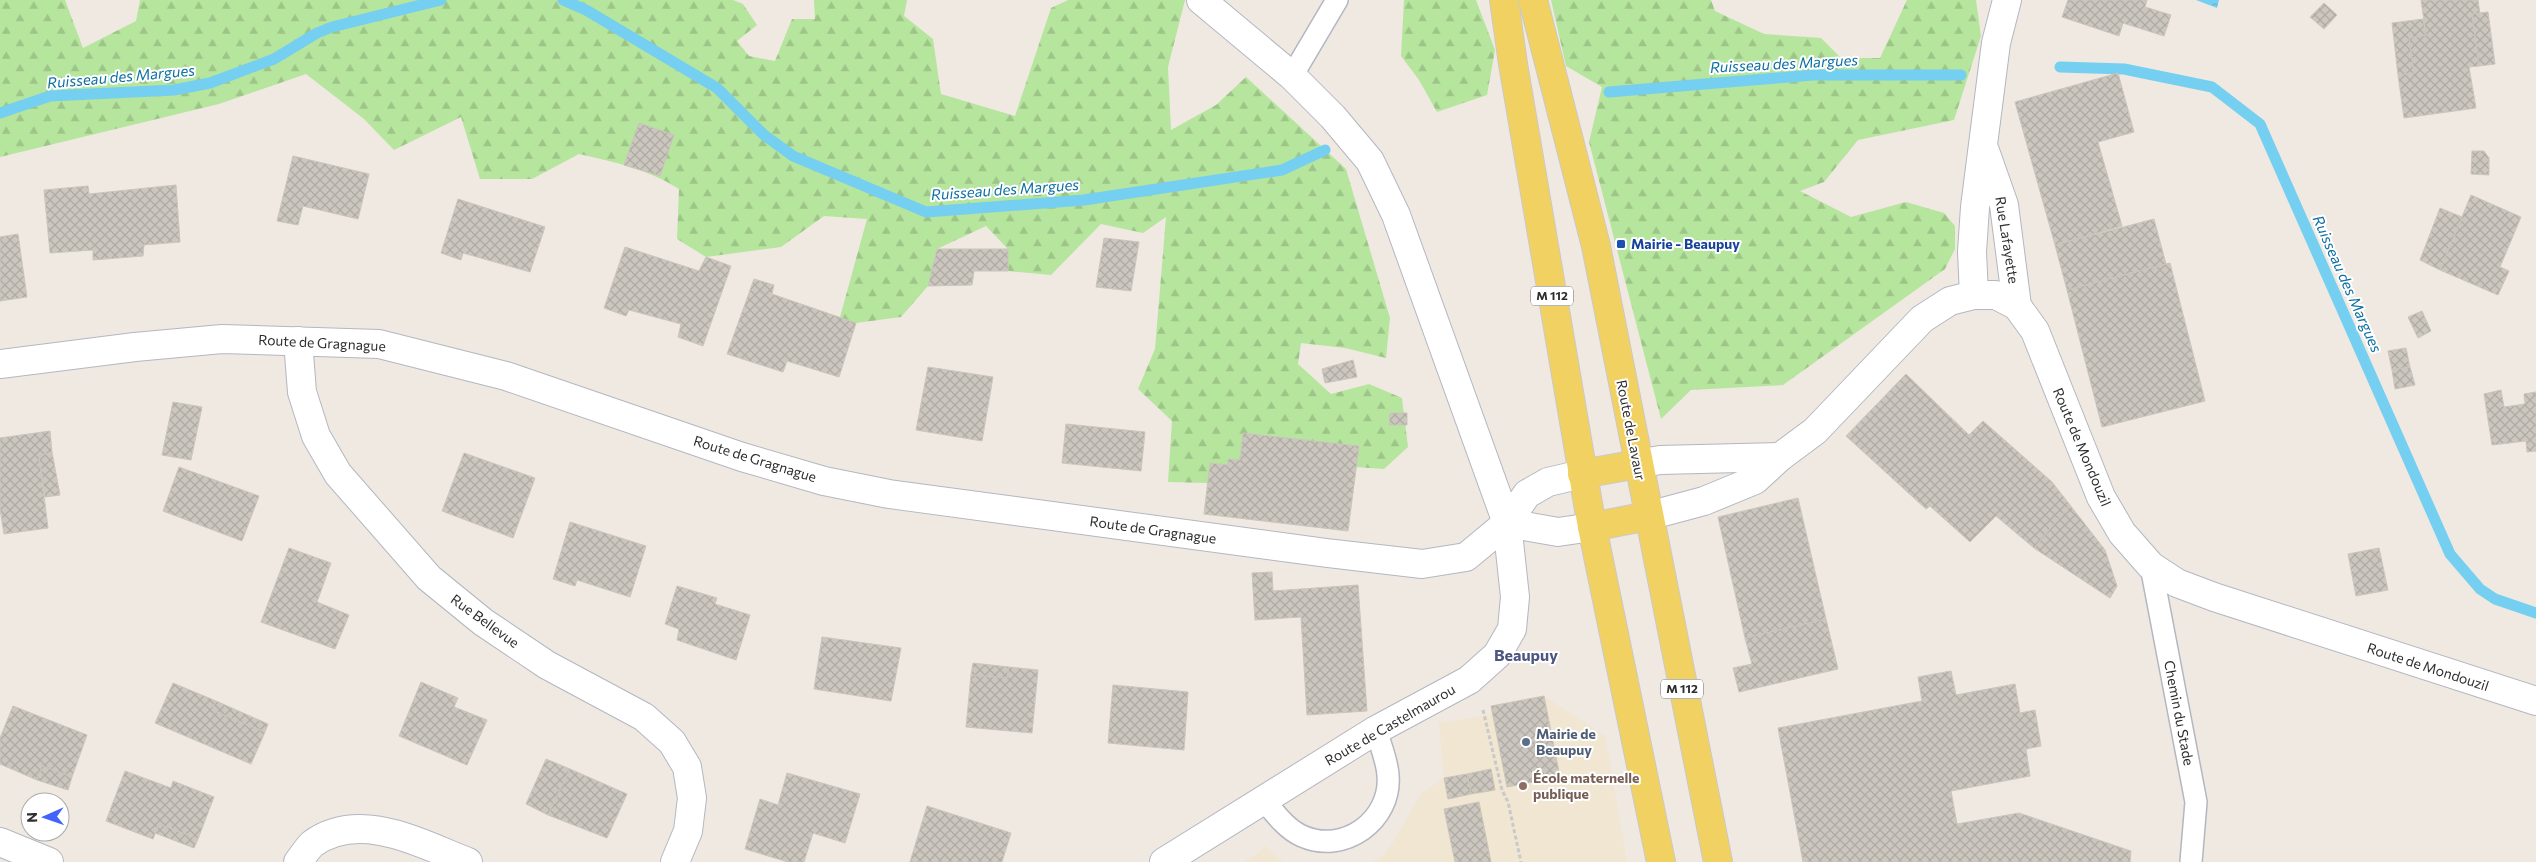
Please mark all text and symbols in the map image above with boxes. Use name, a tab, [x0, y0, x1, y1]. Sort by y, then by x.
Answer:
water label: Ruisseau des Margues	[1709, 50, 1859, 76]
water label: Ruisseau des Margues	[46, 61, 196, 91]
water label: Ruisseau des Margues	[930, 175, 1080, 203]
street label: Rue Lafayette	[1992, 195, 2023, 285]
water label: Ruisseau des Margues	[2310, 212, 2386, 355]
place label: Mairie - Beaupuy	[1631, 235, 1740, 252]
marker: Mairie - Beaupuy	[1615, 238, 1627, 250]
road number: M 112	[1531, 286, 1573, 306]
street label: Route de Gragnague	[258, 331, 386, 354]
street label: Route de Lavaur	[1613, 378, 1650, 482]
street label: Route de Mondouzil	[2050, 385, 2115, 509]
street label: Route de Gragnague	[692, 432, 819, 485]
street label: Route de Gragnague	[1089, 512, 1217, 547]
street label: Rue Bellevue	[448, 590, 523, 651]
street label: Route de Mondouzil	[2365, 639, 2491, 694]
district label: Beaupuy	[1494, 645, 1558, 664]
street label: Chemin du Stade	[2161, 659, 2198, 767]
street label: Route de Castelmaurou	[1322, 680, 1458, 769]
road number: M 112	[1661, 680, 1703, 699]
place label: Mairie de Beaupuy	[1536, 725, 1596, 758]
marker: Mairie de Beaupuy	[1520, 736, 1532, 748]
place label: École maternelle publique	[1533, 769, 1639, 802]
marker: École maternelle publique	[1517, 780, 1529, 792]
north arrow	[20, 792, 70, 842]
text: N	[23, 812, 40, 823]

